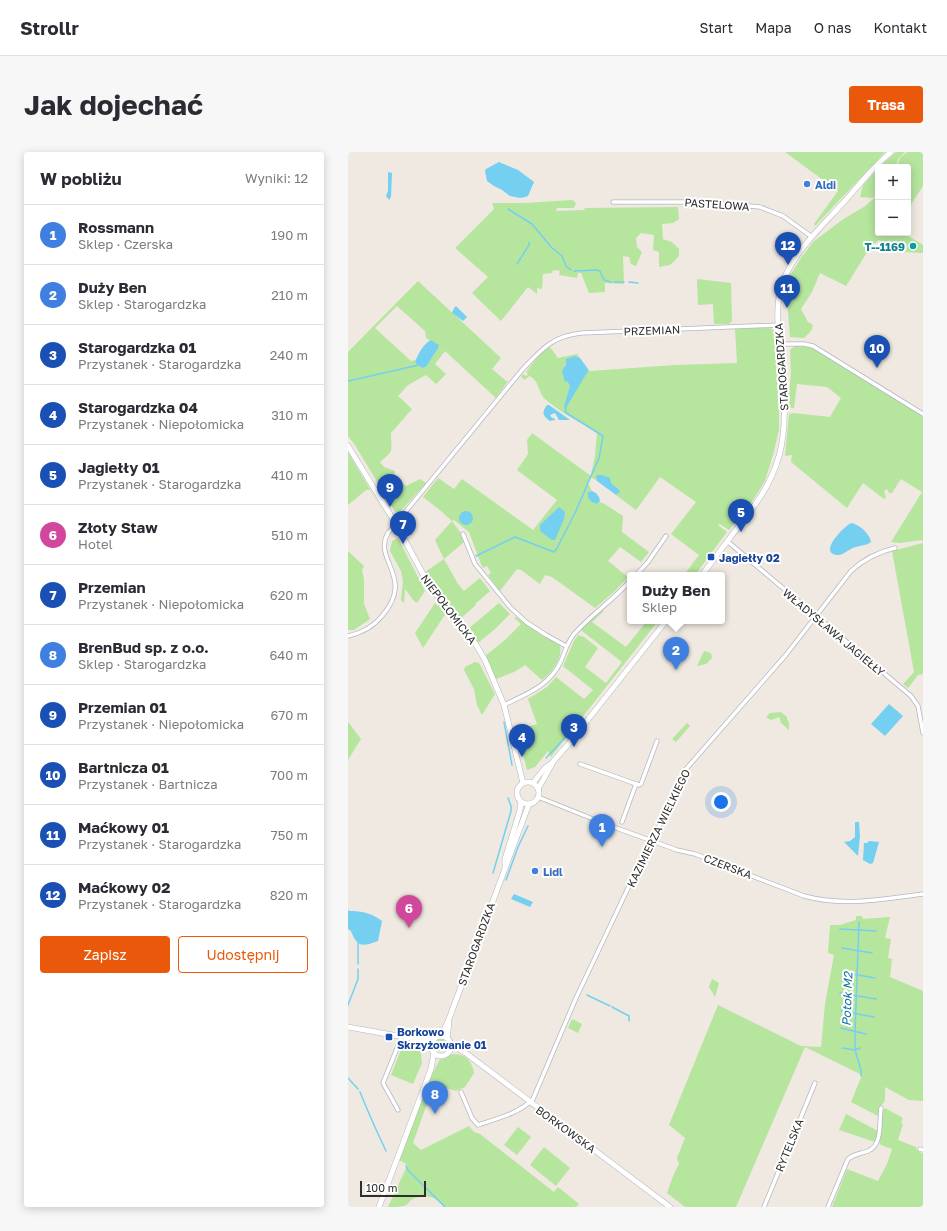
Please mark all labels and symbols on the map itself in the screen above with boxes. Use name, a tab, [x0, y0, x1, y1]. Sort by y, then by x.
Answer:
place label: Aldi	[815, 178, 836, 191]
marker: Aldi	[802, 179, 812, 189]
street label: PASTELOWA	[684, 195, 751, 213]
pin: 12	[775, 232, 801, 265]
place label: T--1169	[864, 240, 905, 253]
marker: T--1169	[908, 241, 918, 251]
pin: 11	[774, 275, 800, 308]
street label: STAROGARDZKA	[771, 322, 791, 411]
street label: PRZEMIAN	[623, 323, 681, 337]
pin: 10	[864, 335, 890, 368]
pin: 9	[377, 474, 403, 507]
pin: 5	[728, 499, 754, 532]
pin: 7	[390, 511, 416, 544]
place label: Jagiełły 02	[719, 551, 780, 564]
marker: Jagiełły 02	[706, 552, 716, 562]
street label: NIEPOŁOMICKA	[419, 572, 480, 647]
street label: WŁADYSŁAWA JAGIEŁŁY	[780, 586, 888, 678]
pin: 2	[663, 637, 689, 670]
pin: 3	[561, 714, 587, 747]
pin: 4	[509, 724, 535, 757]
street label: KAZIMIERZA WIELKIEGO	[624, 767, 692, 889]
your location	[711, 792, 731, 812]
pin: 1	[589, 814, 615, 847]
street label: CZERSKA	[702, 851, 754, 881]
place label: Lidl	[543, 865, 563, 878]
marker: Lidl	[530, 866, 540, 876]
pin: 6	[396, 895, 422, 928]
street label: STAROGARDZKA	[455, 900, 497, 987]
water label: Potok M2	[839, 971, 855, 1026]
place label: Borkowo Skrzyżowanie 01	[397, 1025, 487, 1051]
marker: Borkowo Skrzyżowanie 01	[384, 1032, 394, 1042]
pin: 8	[422, 1081, 448, 1114]
street label: BORKOWSKA	[533, 1103, 599, 1155]
street label: RYTELSKA	[772, 1116, 806, 1174]
scale bar	[360, 1179, 426, 1198]

